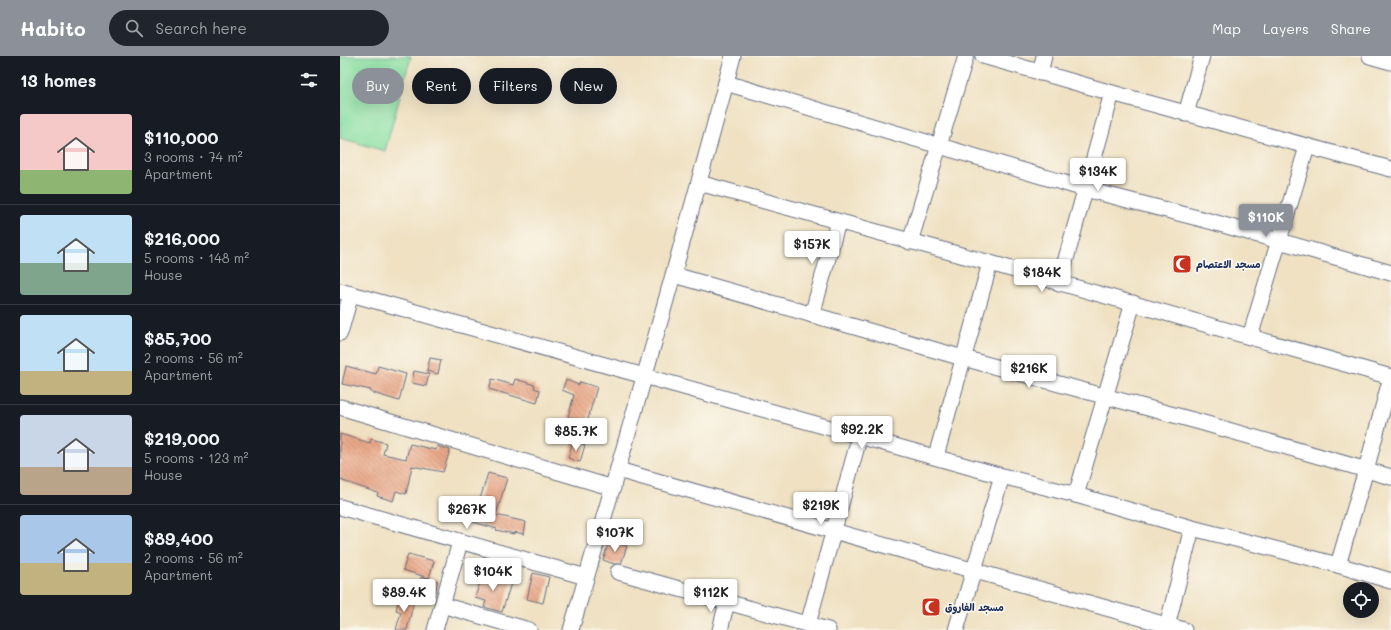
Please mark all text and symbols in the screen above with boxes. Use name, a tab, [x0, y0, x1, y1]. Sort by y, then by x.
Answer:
search box	[109, 10, 389, 46]
text: Habito	[20, 16, 85, 41]
icon: search	[123, 17, 145, 39]
text: Search here	[155, 18, 247, 38]
text: Map	[1212, 19, 1241, 38]
text: Layers	[1263, 19, 1309, 38]
text: Share	[1331, 19, 1371, 38]
chip: Buy	[352, 68, 404, 104]
chip: Rent	[412, 68, 471, 104]
chip: Filters	[479, 68, 552, 104]
chip: New	[560, 68, 617, 104]
text: 13 homes	[20, 69, 96, 91]
icon: filters	[298, 69, 320, 91]
text: $110,000	[144, 126, 219, 148]
icon: home	[52, 130, 100, 178]
text: 3 rooms · 74 m²	[144, 148, 243, 165]
pin: $134K	[1070, 158, 1126, 192]
text: $134K	[1079, 162, 1117, 179]
text: Apartment	[144, 165, 213, 182]
pin: $110K	[1238, 204, 1294, 238]
text: $110K	[1248, 208, 1284, 225]
text: $216,000	[144, 227, 220, 249]
icon: home	[52, 231, 100, 279]
pin: $157K	[784, 231, 840, 265]
text: $157K	[793, 235, 831, 252]
text: 5 rooms · 148 m²	[144, 249, 249, 266]
mosque icon: مسجد الاعتصام	[1171, 253, 1193, 275]
place label: مسجد الاعتصام	[1196, 257, 1261, 272]
pin: $184K	[1014, 259, 1070, 293]
text: $184K	[1023, 263, 1061, 280]
text: House	[144, 266, 182, 283]
text: $85,700	[144, 327, 212, 349]
icon: home	[52, 331, 100, 379]
text: 2 rooms · 56 m²	[144, 349, 243, 366]
pin: $216K	[1001, 355, 1057, 389]
text: $216K	[1010, 359, 1048, 376]
text: Apartment	[144, 366, 213, 383]
pin: $92.2K	[829, 416, 895, 450]
pin: $85.7K	[543, 418, 609, 452]
text: $92.2K	[841, 420, 883, 437]
text: $85.7K	[554, 422, 598, 439]
text: $219,000	[144, 427, 220, 449]
icon: home	[52, 431, 100, 479]
text: 5 rooms · 123 m²	[144, 449, 248, 466]
text: House	[144, 466, 182, 483]
pin: $219K	[793, 492, 849, 526]
pin: $267K	[439, 496, 495, 530]
text: $219K	[802, 496, 840, 513]
text: $267K	[448, 500, 486, 517]
pin: $107K	[587, 519, 643, 553]
text: $107K	[596, 523, 634, 540]
text: $89,400	[144, 527, 213, 549]
icon: home	[52, 531, 100, 579]
text: 2 rooms · 56 m²	[144, 549, 243, 566]
pin: $104K	[465, 558, 521, 592]
text: $104K	[474, 562, 512, 579]
text: Apartment	[144, 566, 213, 583]
pin: $89.4K	[371, 579, 437, 613]
pin: $112K	[683, 579, 739, 613]
map controls	[1343, 582, 1379, 618]
button: locate	[1343, 582, 1379, 618]
text: $89.4K	[382, 583, 426, 600]
text: $112K	[693, 583, 729, 600]
mosque icon: مسجد الفاروق	[920, 596, 942, 618]
place label: مسجد الفاروق	[945, 600, 1004, 615]

